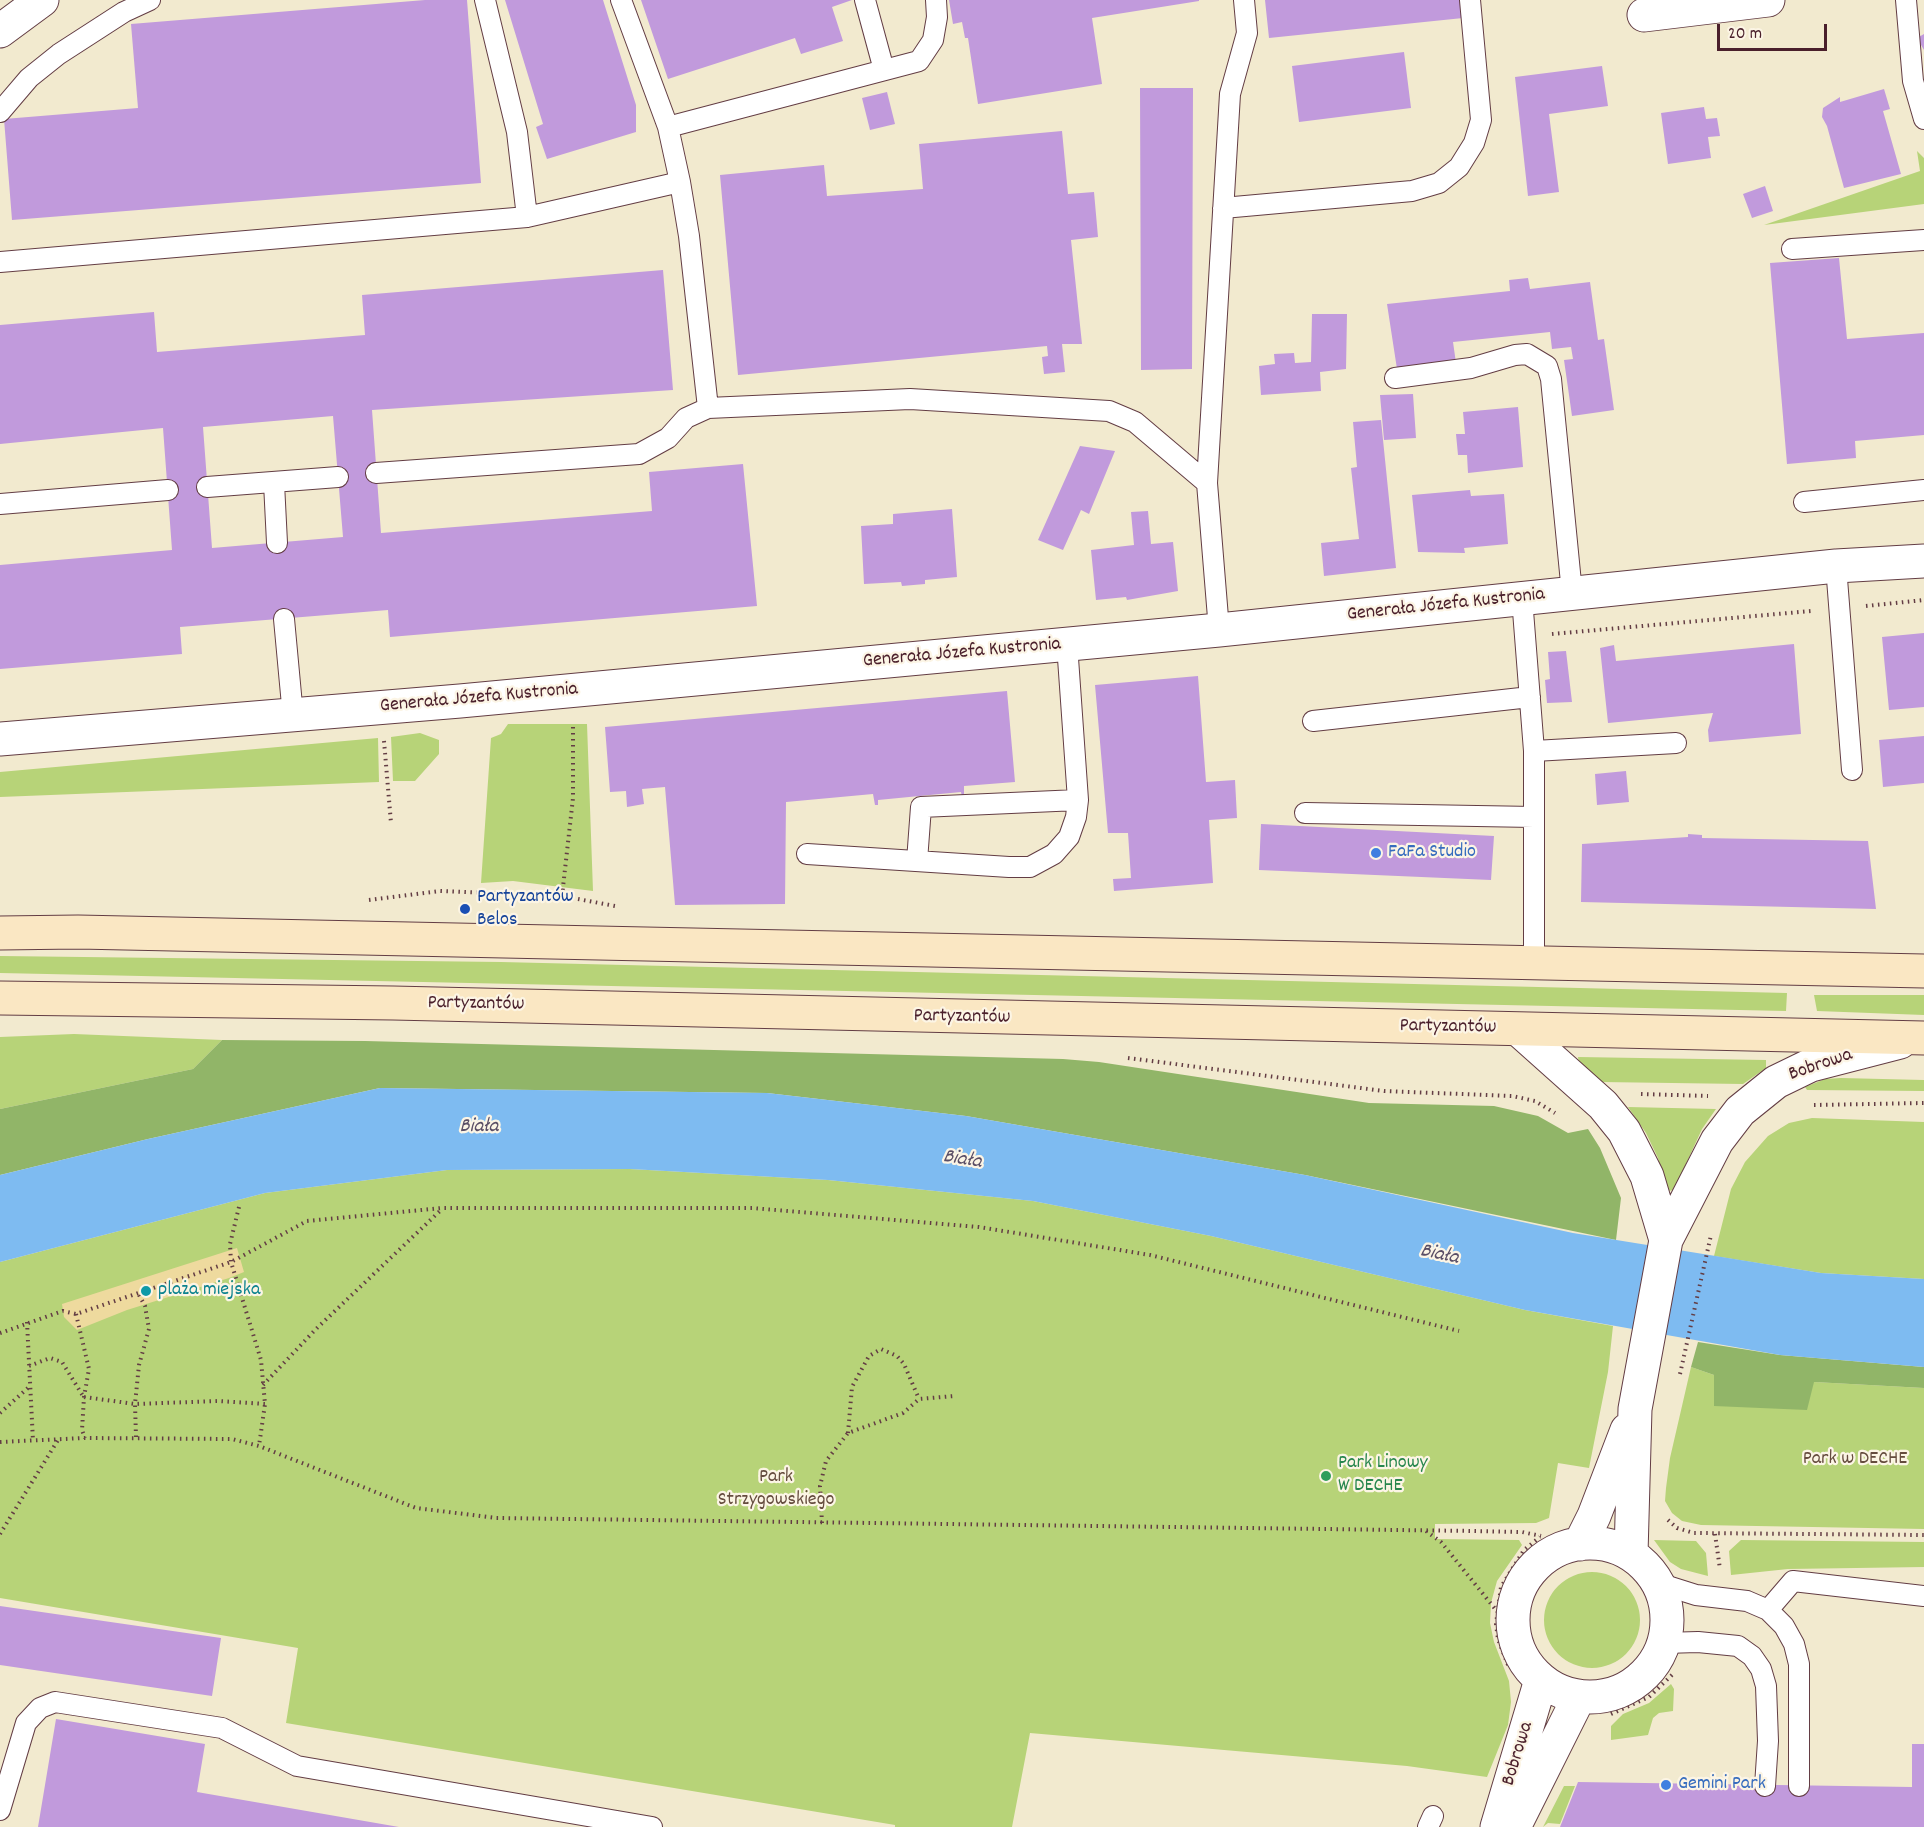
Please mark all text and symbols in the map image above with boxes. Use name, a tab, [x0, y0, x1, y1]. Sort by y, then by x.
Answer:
scale bar	[1720, 12, 1830, 50]
text: 20 m	[1728, 22, 1762, 47]
street label: Generała Józefa Kustronia	[1346, 584, 1546, 628]
street label: Generała Józefa Kustronia	[862, 633, 1062, 675]
street label: Generała Józefa Kustronia	[379, 678, 579, 720]
place label: FaFa Studio	[1388, 841, 1476, 865]
marker: FaFa Studio	[1369, 846, 1383, 860]
place label: Partyzantów Belos	[477, 886, 574, 933]
marker: Partyzantów Belos	[458, 902, 472, 916]
street label: Partyzantów	[427, 992, 525, 1018]
street label: Partyzantów	[913, 1005, 1011, 1031]
street label: Partyzantów	[1399, 1015, 1497, 1041]
street label: Bobrowa	[1786, 1044, 1856, 1088]
water label: Biała	[460, 1115, 498, 1141]
water label: Biała	[941, 1146, 983, 1176]
water label: Biała	[1417, 1240, 1461, 1272]
place label: plaża miejska	[158, 1279, 260, 1303]
marker: plaża miejska	[139, 1284, 153, 1298]
park label: Park w DECHE	[1803, 1448, 1907, 1472]
place label: Park Linowy W DECHE	[1338, 1452, 1428, 1499]
park label: Park Strzygowskiego	[718, 1466, 834, 1513]
marker: Park Linowy W DECHE	[1319, 1469, 1333, 1483]
street label: Bobrowa	[1498, 1719, 1540, 1789]
place label: Gemini Park	[1678, 1773, 1766, 1797]
marker: Gemini Park	[1659, 1778, 1673, 1792]

